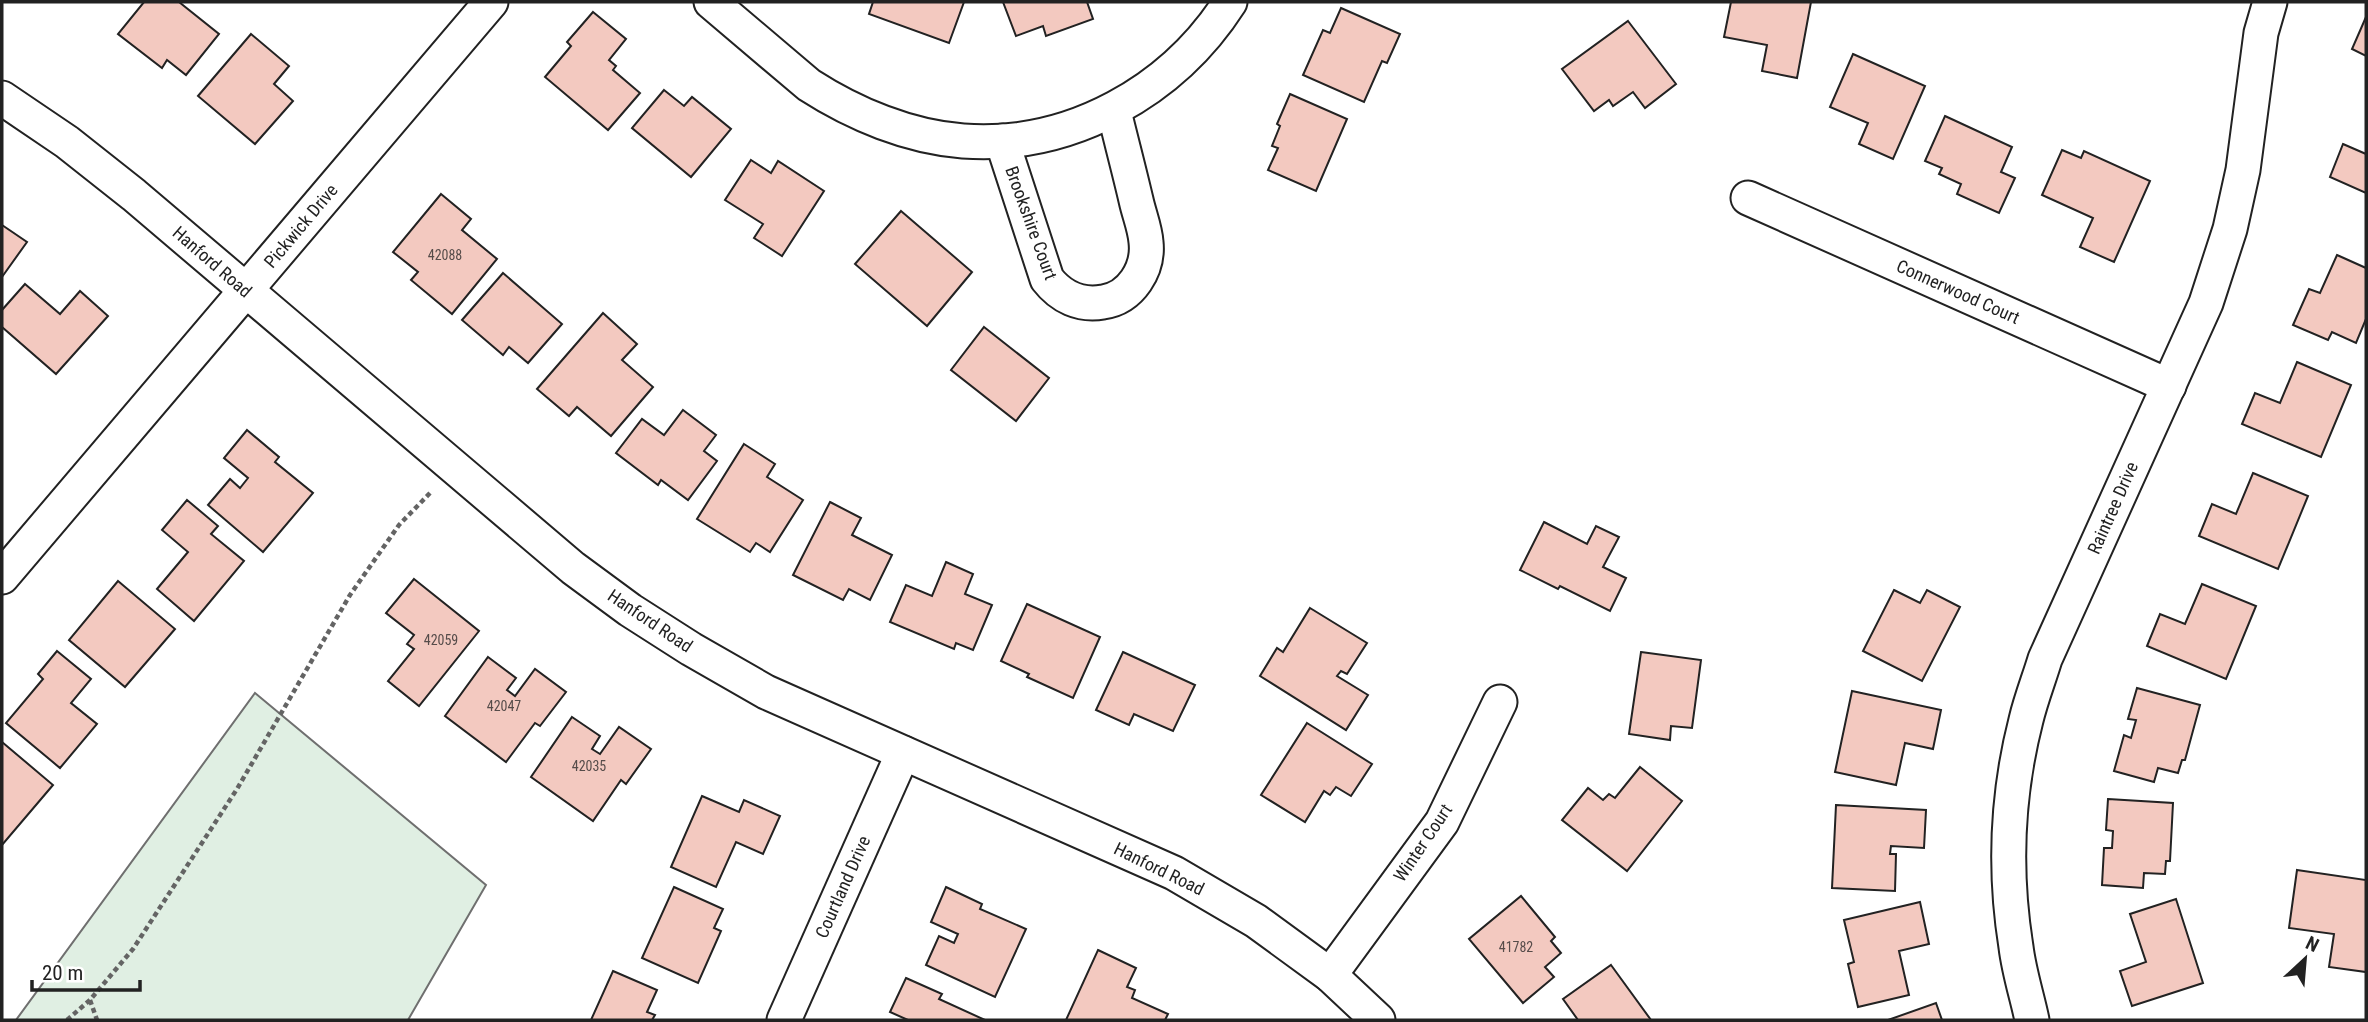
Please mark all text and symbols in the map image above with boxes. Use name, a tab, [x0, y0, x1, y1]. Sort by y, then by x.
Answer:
street label: Brookshire Court	[1001, 163, 1062, 283]
street label: Pickwick Drive	[260, 180, 342, 272]
street label: Hanford Road	[169, 222, 256, 302]
house number: 42088	[428, 247, 462, 263]
street label: Connerwood Court	[1893, 255, 2023, 328]
street label: Raintree Drive	[2083, 458, 2142, 557]
street label: Hanford Road	[604, 585, 697, 657]
house number: 42059	[424, 632, 458, 648]
house number: 42047	[487, 698, 521, 714]
house number: 42035	[572, 758, 606, 774]
street label: Winter Court	[1389, 800, 1456, 886]
street label: Courtland Drive	[811, 832, 874, 941]
street label: Hanford Road	[1111, 838, 1208, 899]
north arrow	[2270, 924, 2340, 994]
text: N	[2302, 931, 2323, 957]
house number: 41782	[1499, 939, 1533, 955]
scale bar	[32, 948, 140, 992]
text: 20 m	[42, 961, 83, 985]

